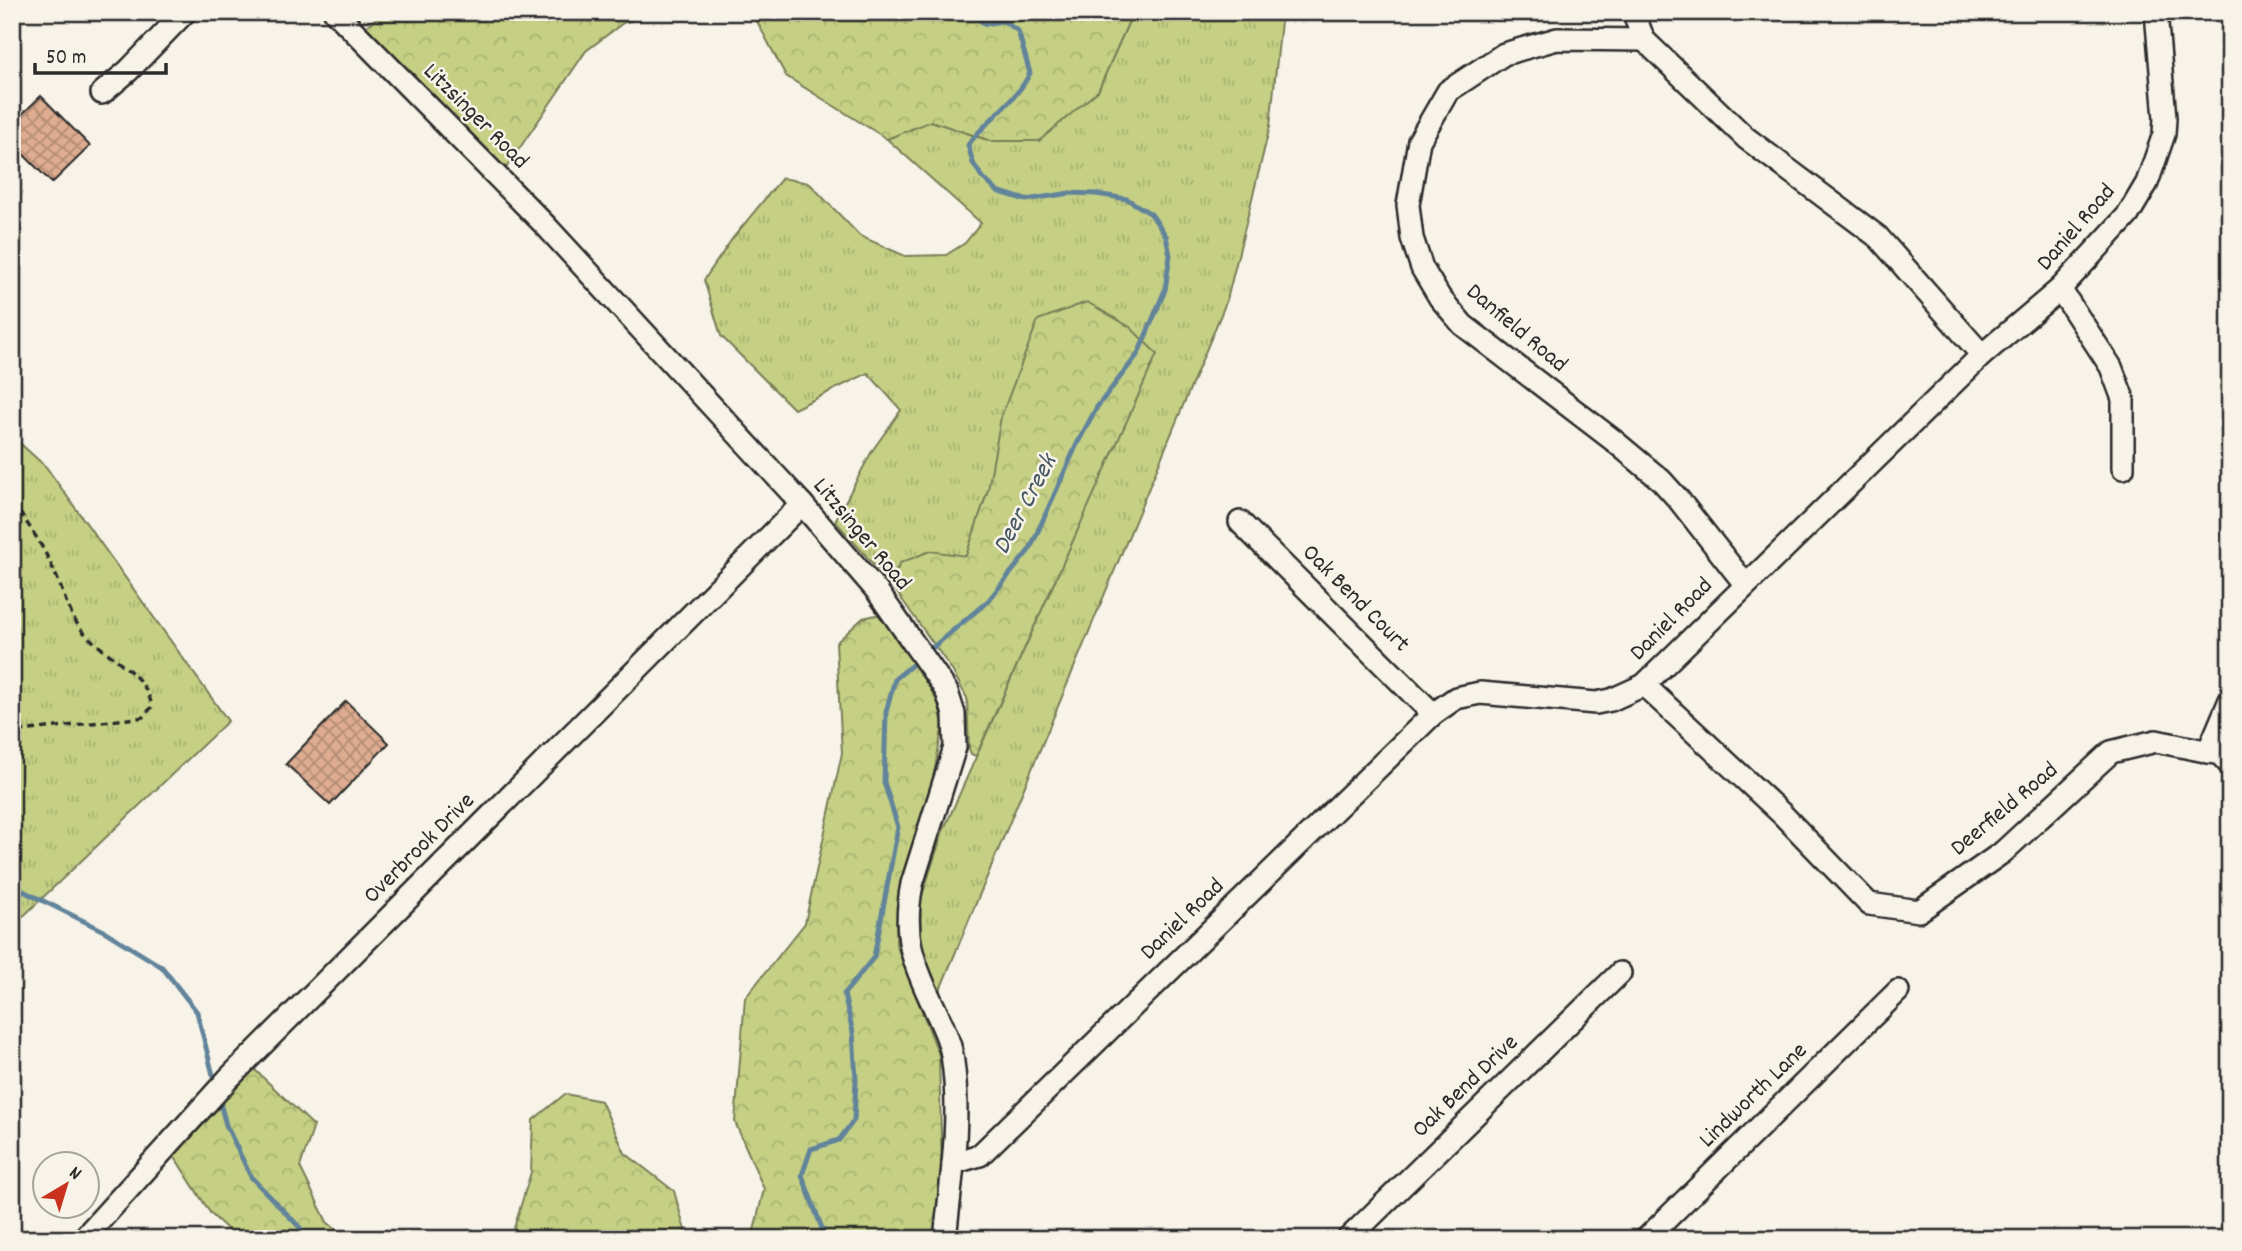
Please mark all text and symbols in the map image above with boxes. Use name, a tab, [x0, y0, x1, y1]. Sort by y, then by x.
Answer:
scale bar	[35, 32, 166, 76]
text: 50 m	[46, 44, 86, 74]
street label: Litzsinger Road	[414, 56, 536, 178]
street label: Daniel Road	[2029, 177, 2125, 279]
street label: Danfield Road	[1458, 276, 1574, 382]
water label: Deer Creek	[984, 447, 1069, 561]
street label: Litzsinger Road	[804, 471, 918, 599]
street label: Oak Bend Court	[1293, 537, 1417, 661]
street label: Daniel Road	[1623, 571, 1721, 669]
street label: Deerfield Road	[1944, 755, 2066, 865]
street label: Overbrook Drive	[357, 786, 483, 912]
street label: Daniel Road	[1133, 871, 1233, 969]
street label: Oak Bend Drive	[1405, 1027, 1527, 1147]
street label: Lindworth Lane	[1692, 1035, 1816, 1157]
north arrow	[32, 1150, 102, 1220]
text: N	[62, 1161, 86, 1188]

